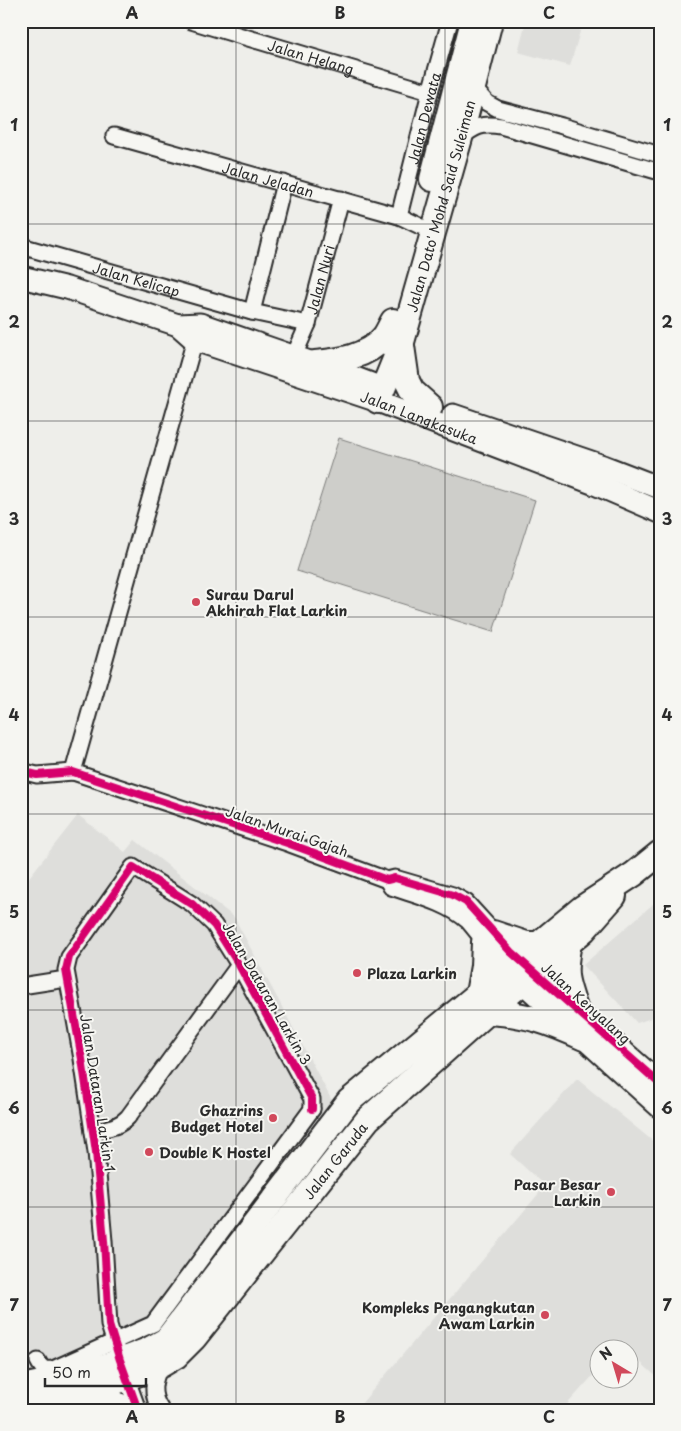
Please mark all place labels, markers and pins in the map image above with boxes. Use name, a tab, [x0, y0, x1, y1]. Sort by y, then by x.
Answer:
place label: Surau Darul Akhirah Flat Larkin	[205, 584, 348, 621]
marker: Surau Darul Akhirah Flat Larkin	[190, 596, 202, 608]
place label: Plaza Larkin	[367, 963, 457, 984]
marker: Plaza Larkin	[351, 967, 363, 979]
place label: Ghazrins Budget Hotel	[171, 1100, 263, 1137]
marker: Ghazrins Budget Hotel	[267, 1112, 279, 1124]
place label: Double K Hostel	[159, 1142, 271, 1163]
marker: Double K Hostel	[143, 1146, 155, 1158]
place label: Pasar Besar Larkin	[514, 1174, 602, 1211]
marker: Pasar Besar Larkin	[605, 1186, 617, 1198]
place label: Kompleks Pengangkutan Awam Larkin	[362, 1297, 535, 1334]
marker: Kompleks Pengangkutan Awam Larkin	[539, 1309, 551, 1321]

